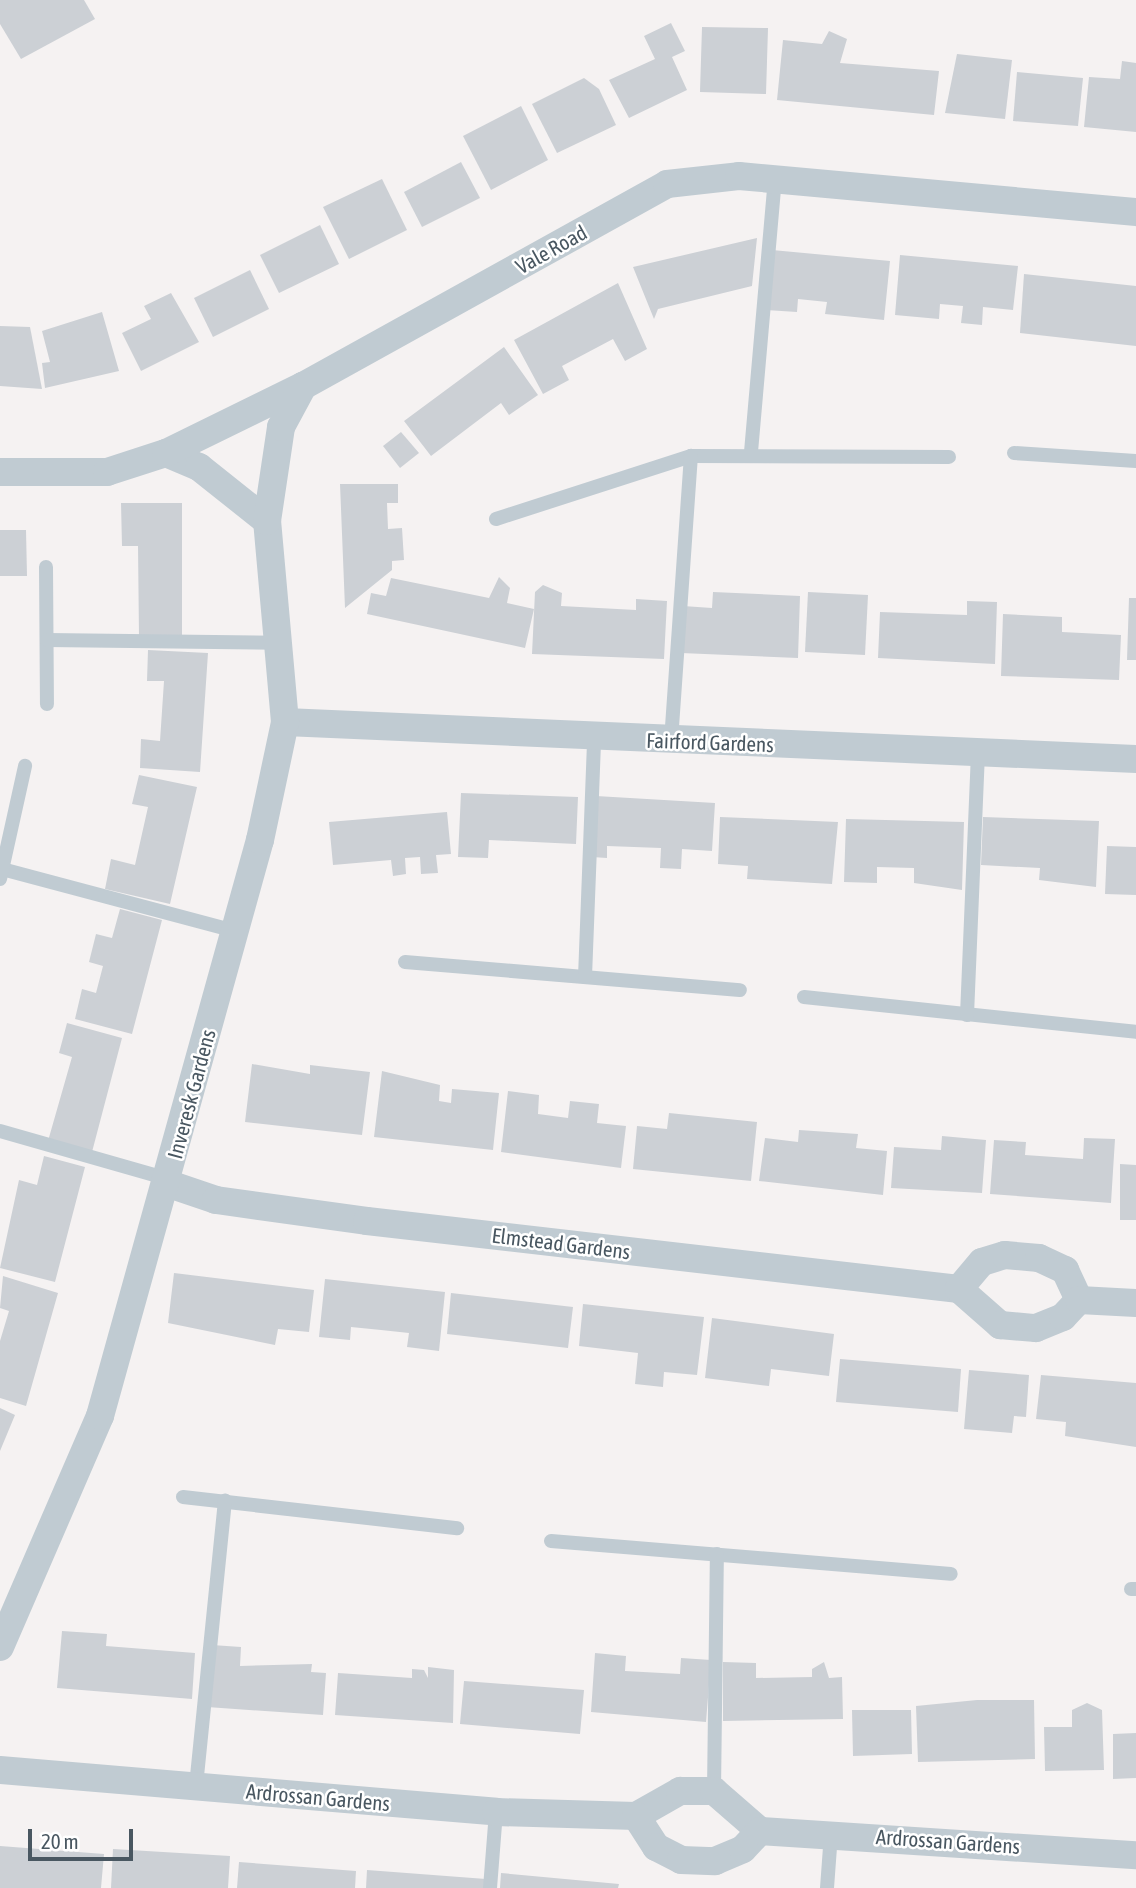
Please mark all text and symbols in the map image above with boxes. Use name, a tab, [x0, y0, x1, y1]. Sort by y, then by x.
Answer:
street label: Vale Road	[511, 219, 591, 279]
street label: Fairford Gardens	[646, 727, 774, 757]
street label: Inveresk Gardens	[162, 1027, 220, 1161]
street label: Elmstead Gardens	[490, 1222, 632, 1264]
street label: Ardrossan Gardens	[245, 1778, 391, 1816]
scale bar	[32, 1814, 136, 1858]
street label: Ardrossan Gardens	[875, 1823, 1021, 1859]
text: 20 m	[41, 1829, 79, 1853]

